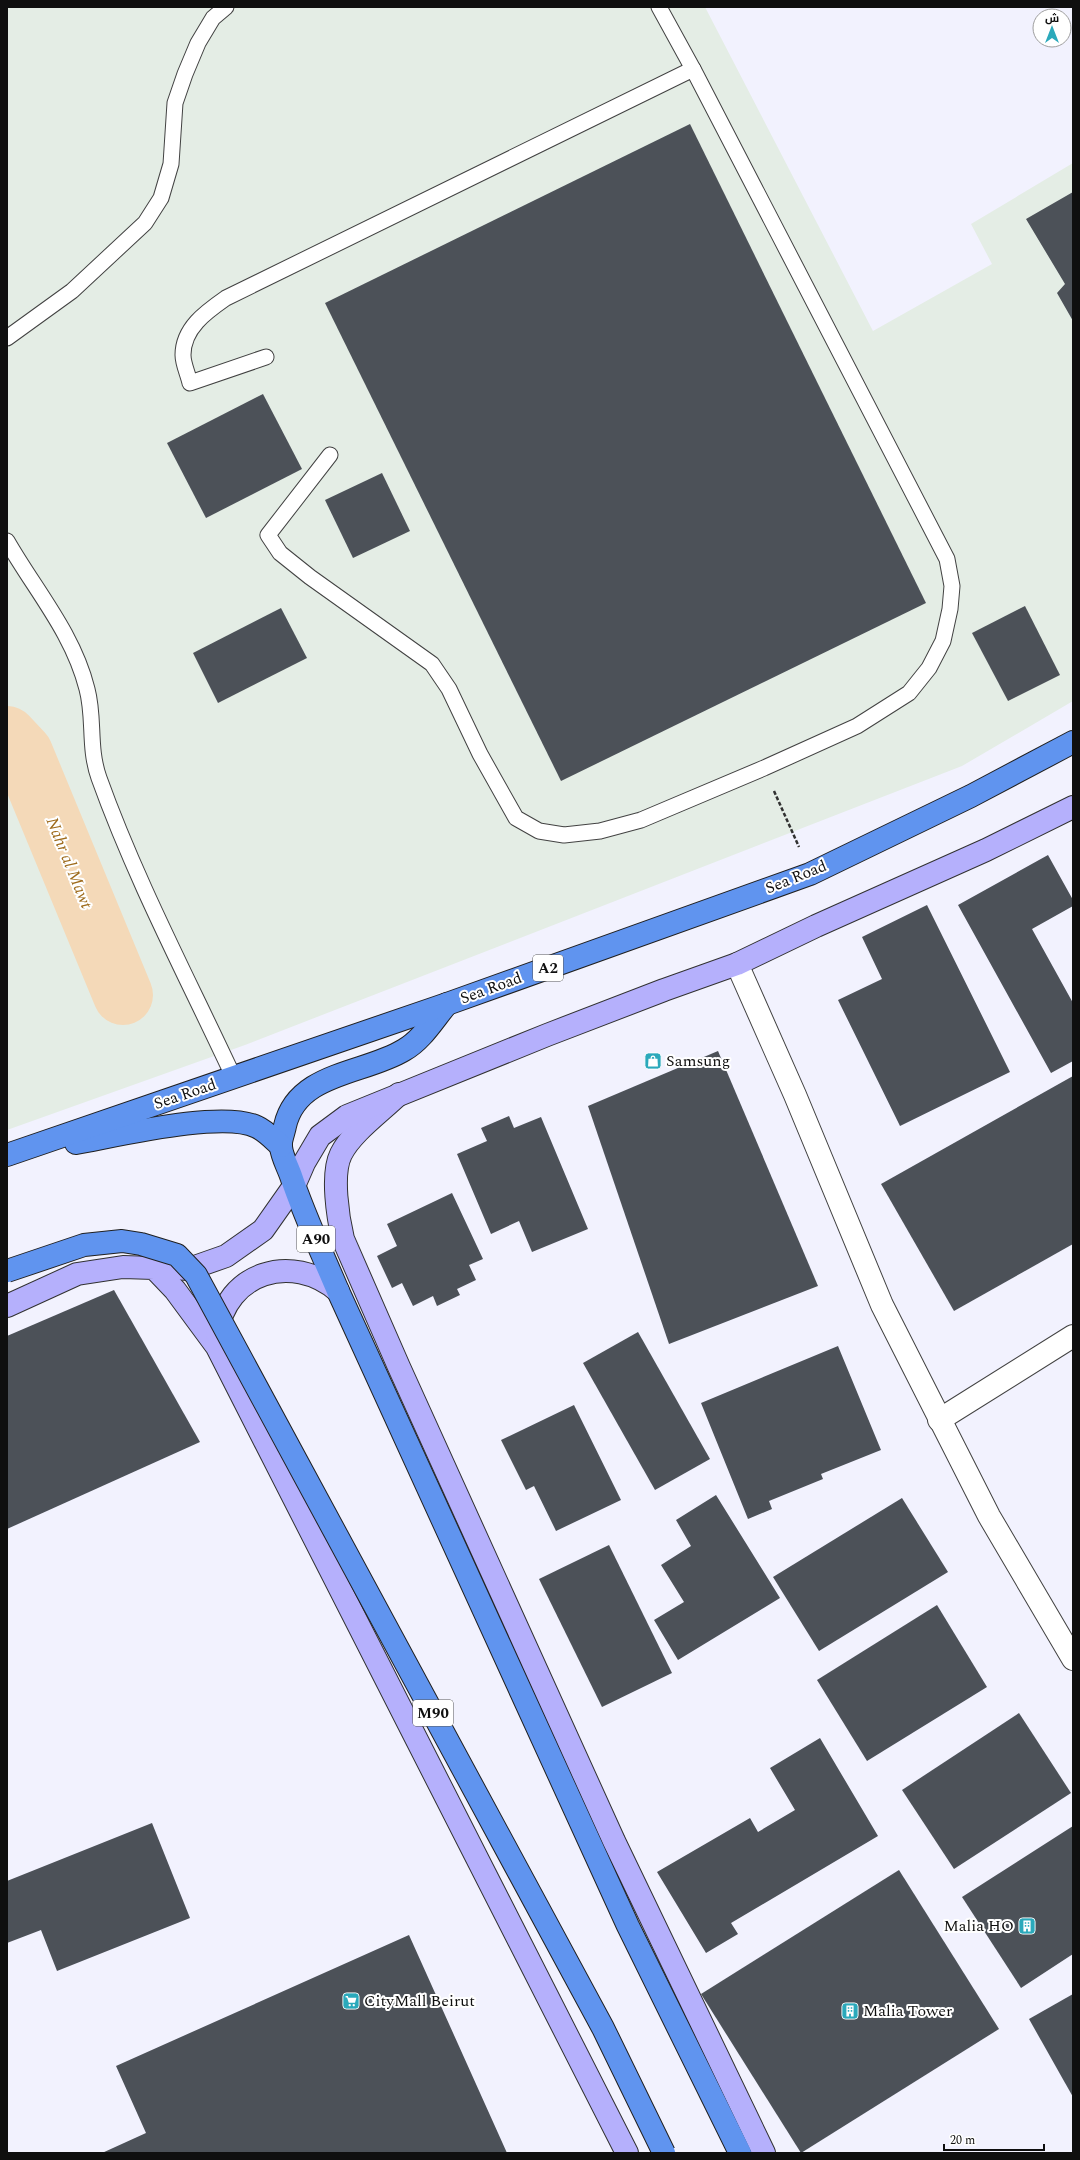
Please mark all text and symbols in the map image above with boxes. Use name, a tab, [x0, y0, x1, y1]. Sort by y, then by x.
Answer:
north arrow	[1032, 8, 1072, 48]
text: ش	[1045, 10, 1059, 27]
water label: Nahr al Mawt	[39, 813, 99, 913]
street label: Sea Road	[762, 854, 830, 900]
road number: A2	[533, 955, 563, 981]
street label: Sea Road	[457, 966, 525, 1010]
place label: Samsung	[666, 1049, 730, 1073]
shop icon: Samsung	[643, 1051, 663, 1071]
street label: Sea Road	[151, 1072, 219, 1116]
road number: A90	[297, 1226, 335, 1252]
road number: M90	[413, 1700, 453, 1726]
place label: Malia HO	[944, 1914, 1014, 1938]
building icon: Malia HO	[1017, 1916, 1037, 1936]
place label: CityMall Beirut	[364, 1989, 475, 2013]
supermarket icon: CityMall Beirut	[341, 1991, 361, 2011]
place label: Malia Tower	[863, 1999, 952, 2023]
building icon: Malia Tower	[840, 2001, 860, 2021]
scale bar	[944, 2126, 1044, 2152]
text: 20 m	[950, 2131, 975, 2150]

